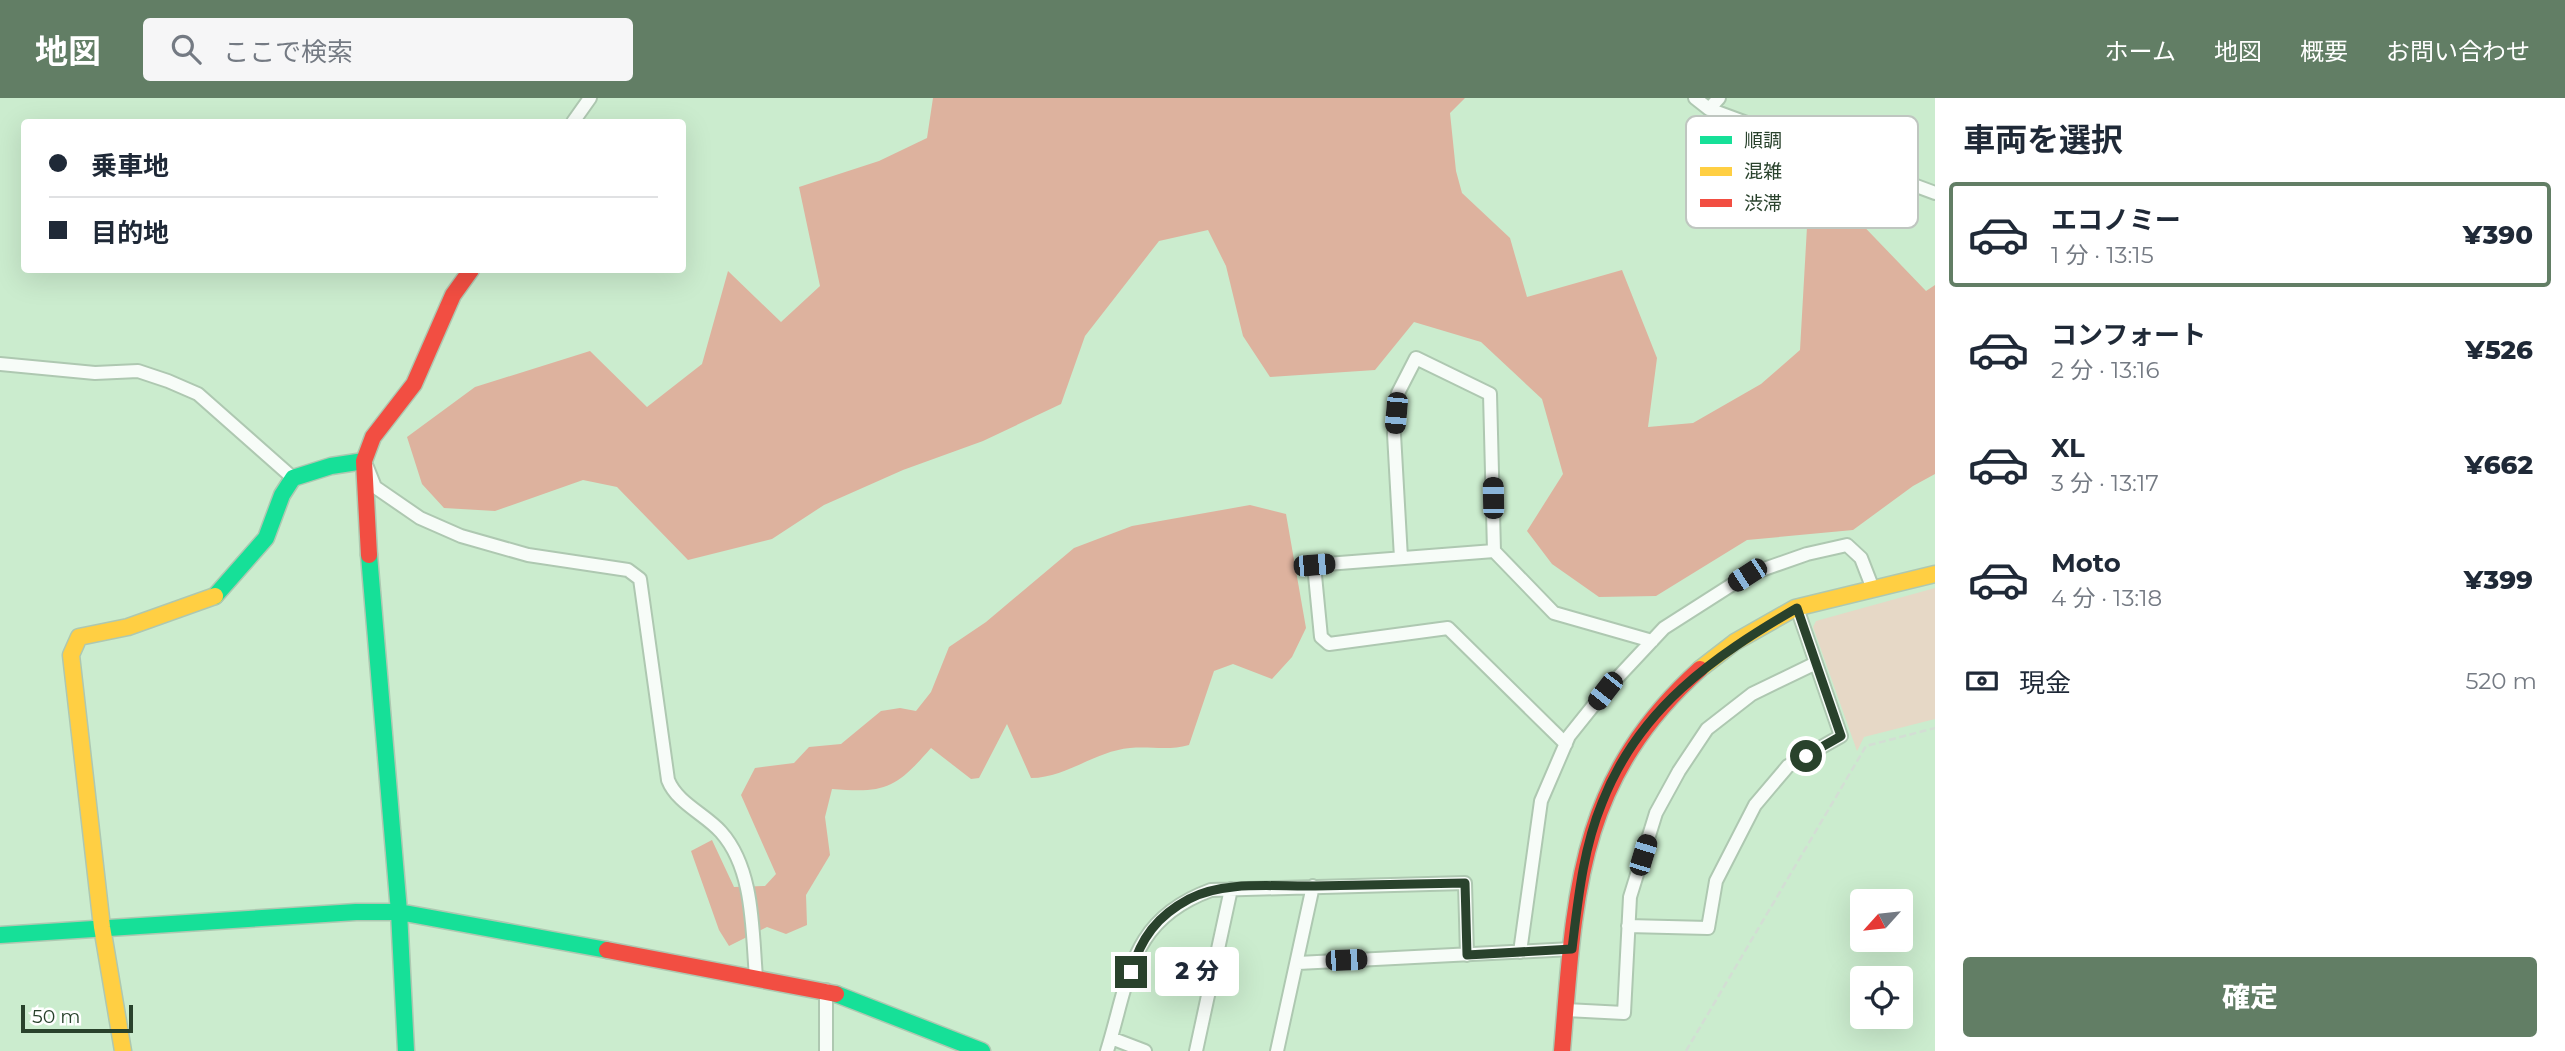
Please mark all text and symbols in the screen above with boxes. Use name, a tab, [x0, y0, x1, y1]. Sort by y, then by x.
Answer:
search box	[143, 18, 633, 81]
icon: search	[167, 30, 205, 68]
text: 地図	[35, 31, 101, 71]
text: ここで検索	[223, 36, 353, 68]
text: ホーム	[2105, 37, 2176, 66]
text: 地図	[2214, 37, 2262, 66]
text: 概要	[2300, 37, 2348, 66]
text: お問い合わせ	[2386, 37, 2530, 66]
legend	[1686, 116, 1918, 228]
text: 車両を選択	[1963, 120, 2123, 159]
text: 順調	[1744, 129, 1782, 152]
text: 乗車地	[91, 150, 169, 182]
text: 混雑	[1744, 160, 1782, 183]
text: 渋滞	[1744, 192, 1782, 215]
icon: car	[1967, 203, 2030, 266]
text: エコノミー	[2051, 204, 2181, 236]
text: 目的地	[91, 217, 169, 249]
text: ¥390	[2463, 219, 2533, 251]
text: 1 分 · 13:15	[2051, 241, 2154, 269]
icon: car	[1967, 318, 2030, 381]
text: コンフォート	[2051, 319, 2206, 351]
text: ¥526	[2465, 334, 2533, 366]
text: 2 分 · 13:16	[2051, 356, 2159, 384]
car	[1384, 391, 1409, 435]
text: XL	[2051, 432, 2085, 464]
icon: car	[1967, 433, 2030, 496]
text: ¥662	[2464, 449, 2533, 481]
text: 3 分 · 13:17	[2051, 469, 2159, 497]
car	[1483, 477, 1504, 519]
text: Moto	[2051, 547, 2121, 579]
icon: car	[1967, 548, 2030, 611]
car	[1293, 553, 1336, 577]
car	[1724, 555, 1771, 595]
text: ¥399	[2464, 564, 2533, 596]
text: 4 分 · 13:18	[2051, 584, 2162, 612]
icon: cash	[1963, 662, 2001, 700]
text: 現金	[2019, 667, 2071, 699]
text: 520 m	[2465, 667, 2537, 695]
car	[1584, 668, 1627, 714]
route start	[1790, 740, 1822, 772]
car	[1627, 832, 1660, 878]
north arrow	[1850, 889, 1913, 952]
map controls	[1850, 889, 1913, 1029]
callout: 2 分	[1156, 948, 1240, 996]
car	[1325, 949, 1368, 971]
route end	[1115, 956, 1147, 988]
text: 2 分	[1175, 957, 1219, 985]
button: 確定	[1963, 957, 2537, 1037]
button: locate	[1850, 966, 1913, 1029]
scale bar	[21, 1002, 133, 1034]
text: 50 m	[32, 1005, 80, 1028]

